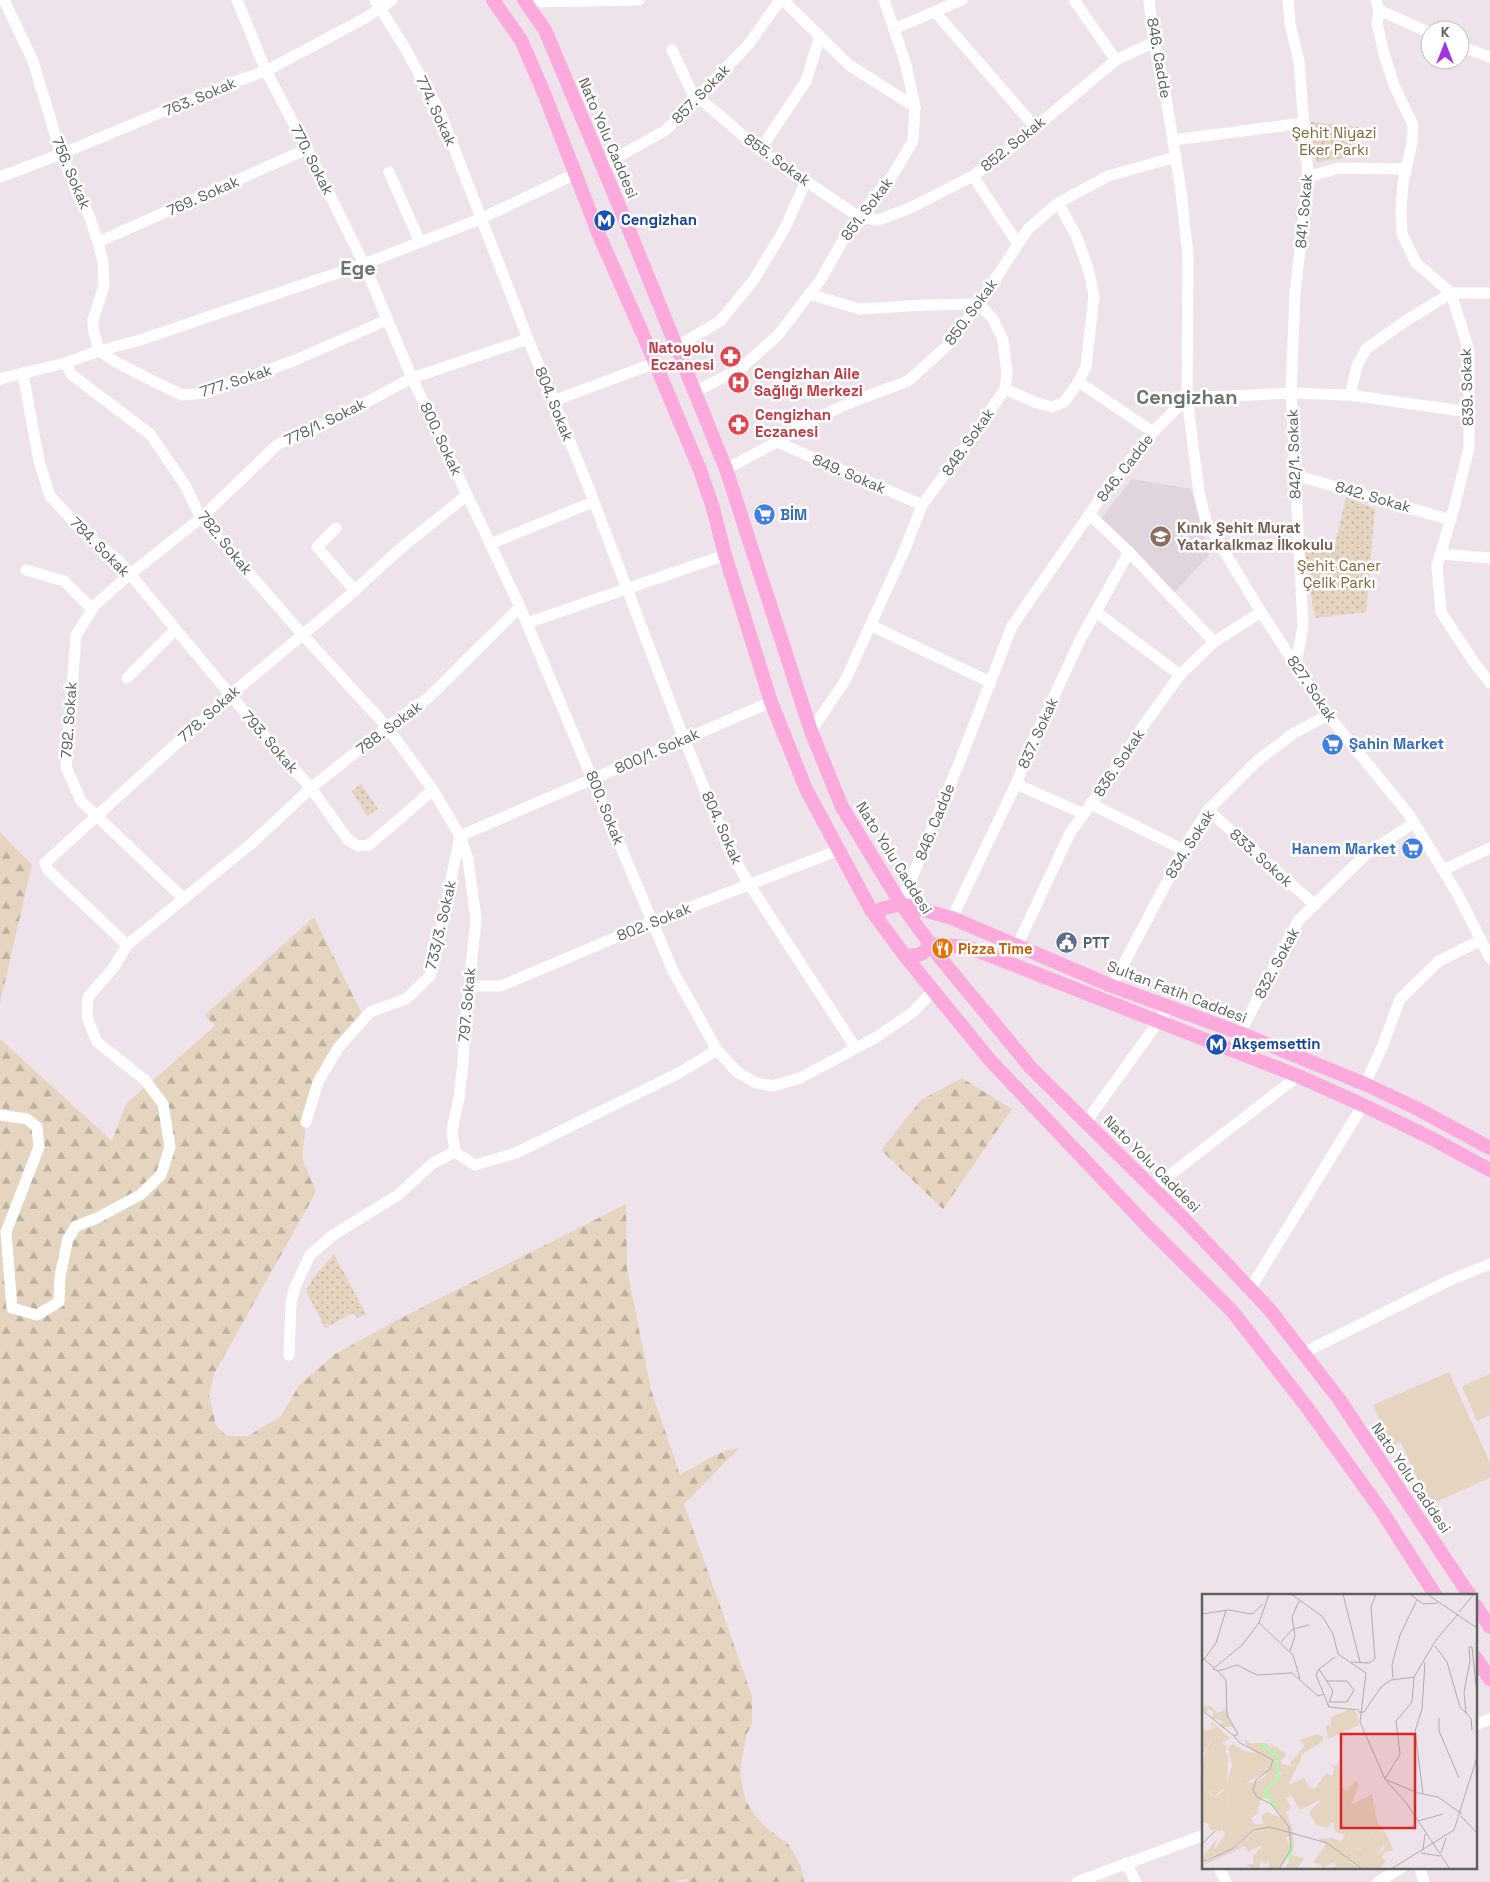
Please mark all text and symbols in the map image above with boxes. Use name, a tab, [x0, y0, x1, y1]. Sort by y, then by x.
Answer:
street label: 846. Cadde	[1143, 16, 1176, 100]
north arrow	[1420, 20, 1470, 70]
text: K	[1441, 23, 1450, 41]
street label: 857. Sokak	[667, 60, 734, 128]
street label: 763. Sokak	[161, 73, 239, 120]
street label: 774. Sokak	[412, 73, 461, 149]
street label: Nato Yolu Caddesi	[574, 75, 642, 201]
street label: 852. Sokak	[977, 112, 1049, 175]
street label: 770. Sokak	[287, 121, 338, 198]
park label: Şehit Niyazi Eker Parkı	[1292, 123, 1376, 159]
street label: 855. Sokak	[740, 129, 814, 190]
street label: 756. Sokak	[48, 134, 95, 212]
street label: 769. Sokak	[164, 171, 242, 220]
street label: 851. Sokak	[837, 173, 897, 244]
street label: 841. Sokak	[1291, 173, 1316, 249]
metro station icon: Cengizhan	[593, 208, 617, 232]
place label: Cengizhan	[621, 210, 697, 229]
district label: Ege	[340, 255, 376, 281]
street label: 850. Sokak	[940, 275, 1001, 349]
place label: Natoyolu Eczanesi	[648, 338, 714, 374]
pharmacy icon: Natoyolu Eczanesi	[718, 345, 742, 369]
street label: 839. Sokak	[1456, 348, 1477, 426]
street label: 777. Sokak	[197, 360, 274, 401]
street label: 804. Sokak	[531, 364, 578, 444]
place label: Cengizhan Aile Sağlığı Merkezi	[754, 364, 863, 400]
hospital icon: Cengizhan Aile Sağlığı Merkezi	[726, 371, 750, 395]
district label: Cengizhan	[1136, 384, 1238, 410]
street label: 778/1. Sokak	[281, 394, 369, 449]
street label: 800. Sokak	[416, 399, 467, 478]
street label: 848. Sokak	[937, 404, 998, 479]
place label: Cengizhan Eczanesi	[755, 405, 831, 441]
street label: 842/1. Sokak	[1282, 409, 1305, 499]
pharmacy icon: Cengizhan Eczanesi	[727, 412, 751, 436]
street label: 846. Cadde	[1092, 430, 1157, 506]
street label: 849. Sokak	[810, 450, 889, 498]
street label: 842. Sokak	[1333, 477, 1413, 516]
supermarket icon: BİM	[752, 503, 776, 527]
place label: BİM	[780, 505, 807, 524]
street label: 782. Sokak	[194, 507, 257, 579]
street label: 784. Sokak	[66, 513, 134, 581]
place label: Kınık Şehit Murat Yatarkalkmaz İlkokulu	[1177, 518, 1333, 554]
school or university icon: Kınık Şehit Murat Yatarkalkmaz İlkokulu	[1149, 525, 1173, 549]
park label: Şehit Caner Çelik Parkı	[1297, 556, 1381, 592]
street label: 827. Sokak	[1283, 652, 1342, 726]
street label: 792. Sokak	[56, 681, 81, 759]
street label: 778. Sokak	[174, 681, 243, 746]
street label: 837. Sokak	[1013, 694, 1062, 771]
street label: 788. Sokak	[352, 697, 425, 758]
street label: 793. Sokak	[238, 706, 303, 777]
street label: 800/1. Sokak	[612, 723, 702, 778]
street label: 836. Sokak	[1089, 725, 1148, 800]
supermarket icon: Şahin Market	[1321, 732, 1345, 756]
place label: Şahin Market	[1349, 734, 1444, 753]
street label: 800. Sokak	[582, 768, 629, 848]
street label: 846. Cadde	[910, 780, 959, 863]
street label: 804. Sokak	[698, 788, 747, 868]
street label: Nato Yolu Caddesi	[852, 798, 937, 918]
street label: 834. Sokak	[1161, 806, 1218, 882]
street label: 833. Sokok	[1226, 824, 1297, 891]
supermarket icon: Hanem Market	[1400, 837, 1424, 861]
place label: Hanem Market	[1292, 839, 1396, 858]
street label: 733/3. Sokak	[421, 878, 460, 972]
street label: 802. Sokak	[614, 898, 694, 945]
street label: 832. Sokak	[1250, 924, 1303, 1002]
public building icon: PTT	[1055, 931, 1079, 955]
place label: PTT	[1083, 933, 1110, 952]
restaurant icon: Pizza Time	[930, 937, 954, 961]
place label: Pizza Time	[958, 939, 1033, 958]
street label: Sultan Fatih Caddesi	[1105, 956, 1250, 1027]
street label: 797. Sokak	[454, 967, 479, 1043]
metro station icon: Akşemsettin	[1204, 1032, 1228, 1056]
place label: Akşemsettin	[1232, 1034, 1321, 1053]
street label: Nato Yolu Caddesi	[1100, 1111, 1205, 1216]
street label: Nato Yolu Caddesi	[1367, 1419, 1455, 1537]
inset map	[1202, 1594, 1478, 1870]

